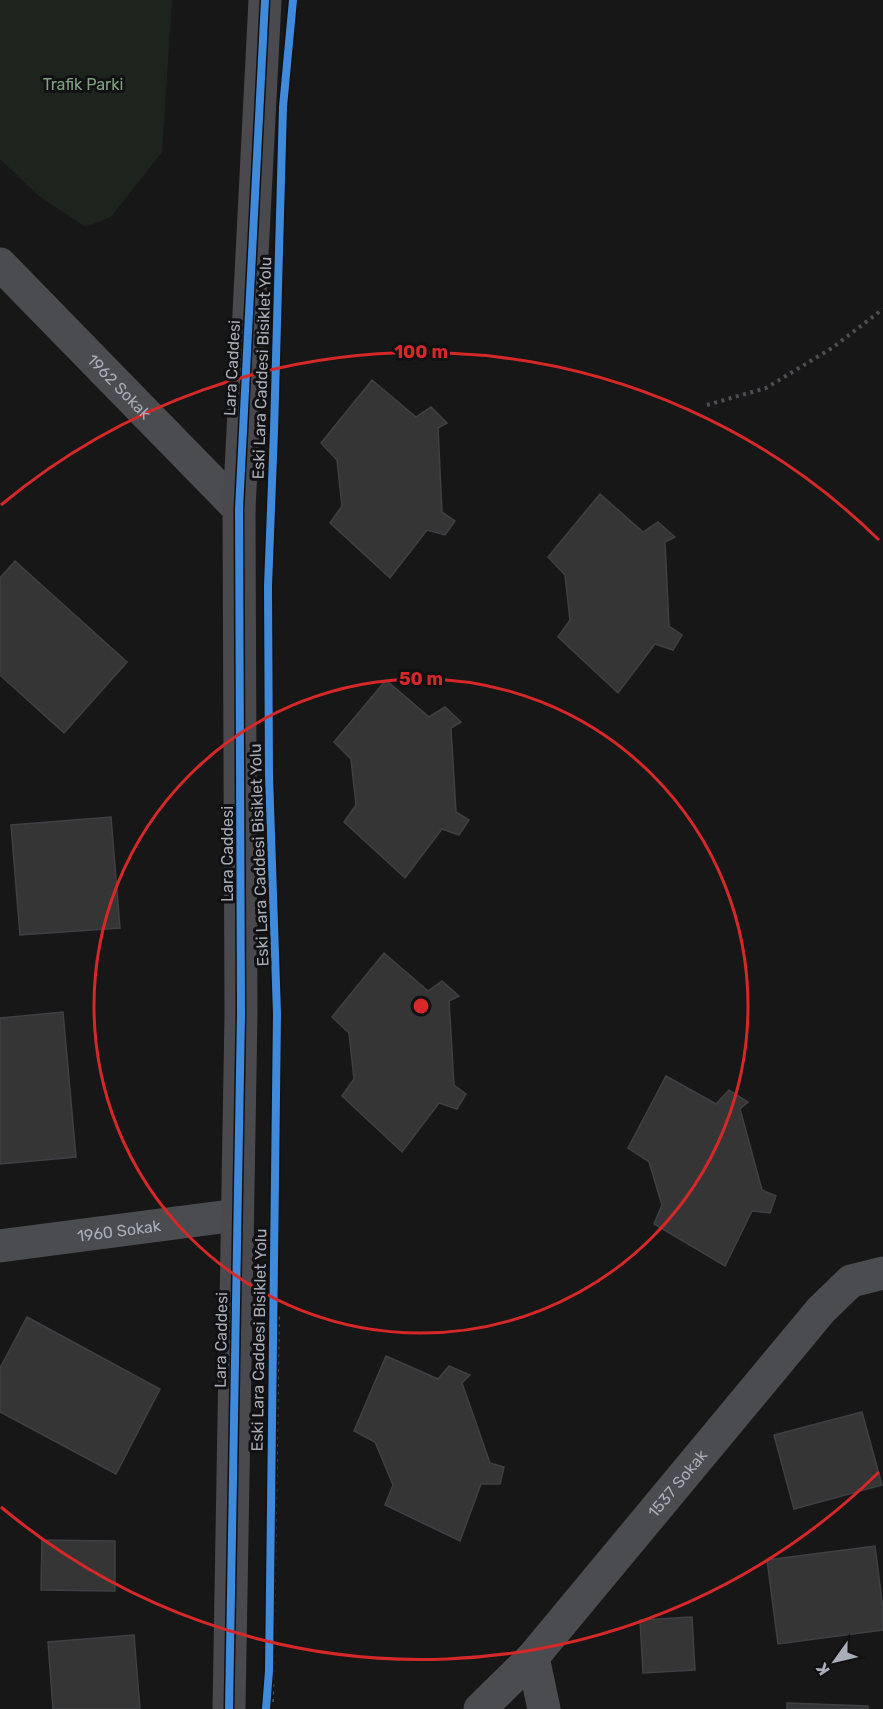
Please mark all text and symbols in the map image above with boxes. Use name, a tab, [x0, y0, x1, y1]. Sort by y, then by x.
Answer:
park label: Trafik Parki	[43, 75, 123, 94]
street label: Eski Lara Caddesi Bisiklet Yolu	[249, 256, 275, 480]
street label: Lara Caddesi	[220, 320, 244, 416]
text: 100 m	[394, 341, 448, 363]
street label: 1962 Sokak	[83, 350, 156, 423]
text: 50 m	[399, 668, 443, 690]
street label: Eski Lara Caddesi Bisiklet Yolu	[246, 743, 272, 967]
street label: Lara Caddesi	[218, 806, 237, 902]
centre of rings	[411, 996, 431, 1016]
street label: 1960 Sokak	[76, 1215, 163, 1245]
street label: Eski Lara Caddesi Bisiklet Yolu	[248, 1228, 270, 1452]
street label: Lara Caddesi	[211, 1292, 231, 1388]
street label: 1537 Sokak	[644, 1445, 711, 1521]
north arrow	[805, 1631, 865, 1691]
text: K	[812, 1659, 834, 1679]

